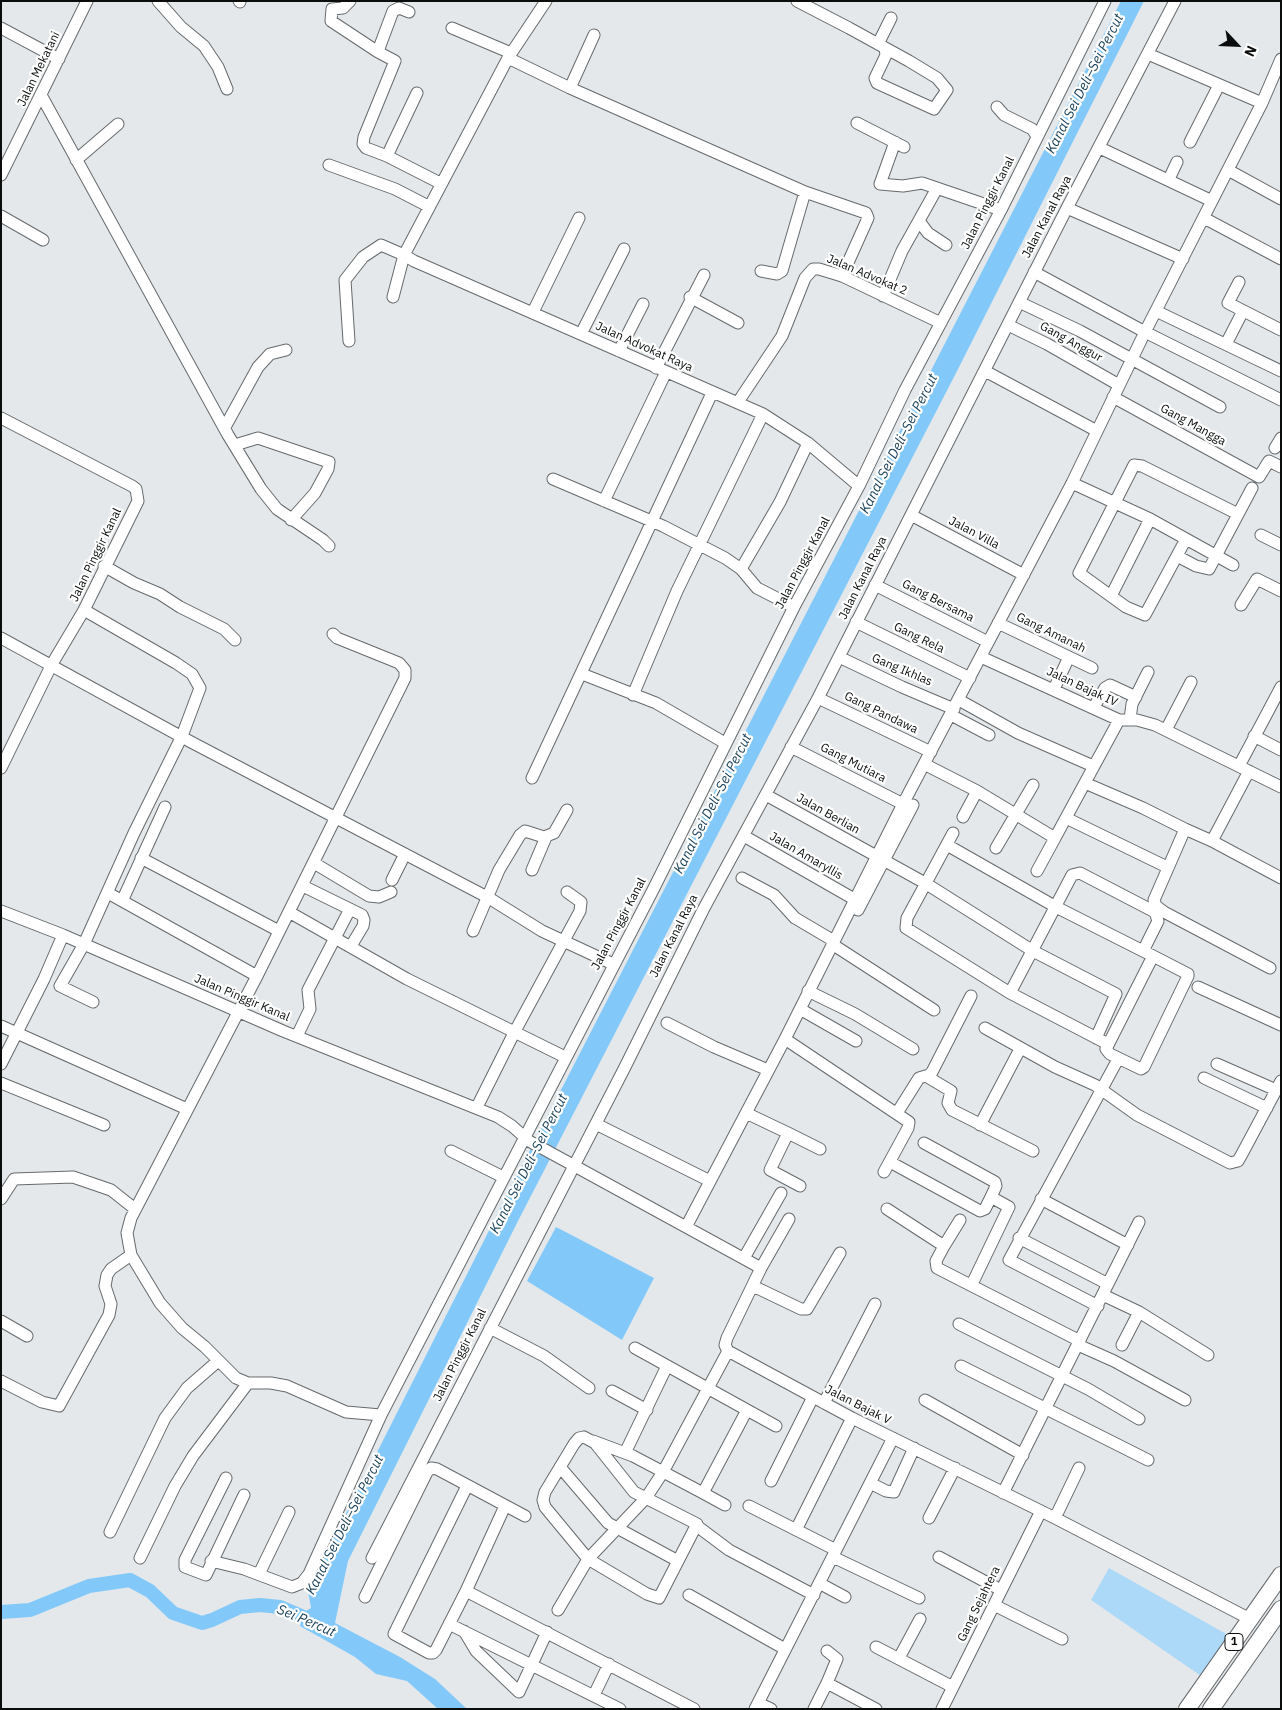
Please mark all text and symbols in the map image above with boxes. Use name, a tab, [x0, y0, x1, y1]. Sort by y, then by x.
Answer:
water label: Kanal Sei Deli–Sei Percut	[1042, 11, 1128, 157]
north arrow	[1212, 20, 1262, 70]
street label: Jalan Mekatani	[15, 29, 63, 109]
text: N	[1240, 43, 1261, 60]
street label: Jalan Pinggir Kanal	[958, 154, 1018, 252]
street label: Jalan Kanal Raya	[1019, 173, 1075, 261]
street label: Jalan Advokat 2	[825, 252, 909, 298]
street label: Jalan Advokat Raya	[593, 319, 695, 375]
street label: Gang Anggur	[1037, 319, 1105, 365]
water label: Kanal Sei Deli–Sei Percut	[856, 371, 942, 517]
street label: Gang Mangga	[1158, 401, 1228, 449]
street label: Jalan Pinggir Kanal	[67, 506, 125, 604]
street label: Jalan Villa	[946, 514, 1002, 552]
street label: Jalan Pinggir Kanal	[773, 515, 833, 611]
street label: Jalan Kanal Raya	[836, 534, 890, 622]
street label: Gang Bersama	[900, 577, 976, 625]
street label: Gang Amanah	[1014, 610, 1088, 656]
street label: Gang Rela	[891, 620, 947, 656]
street label: Gang Ikhlas	[870, 651, 934, 689]
street label: Jalan Bajak IV	[1044, 664, 1120, 710]
street label: Gang Pandawa	[842, 689, 920, 737]
water label: Kanal Sei Deli–Sei Percut	[670, 731, 756, 877]
street label: Gang Mutiara	[818, 740, 888, 786]
street label: Jalan Berlian	[794, 791, 862, 837]
street label: Jalan Amaryllis	[767, 829, 845, 883]
street label: Jalan Pinggir Kanal	[589, 876, 649, 972]
street label: Jalan Kanal Raya	[647, 892, 701, 980]
street label: Jalan Pinggir Kanal	[192, 971, 292, 1025]
water label: Kanal Sei Deli–Sei Percut	[486, 1091, 572, 1237]
street label: Jalan Pinggir Kanal	[430, 1306, 490, 1404]
street label: Jalan Bajak V	[823, 1382, 893, 1428]
water label: Kanal Sei Deli–Sei Percut	[302, 1452, 388, 1598]
street label: Gang Sejahtera	[955, 1564, 1003, 1644]
water label: Sei Percut	[274, 1601, 338, 1641]
road number: 1	[1225, 1634, 1243, 1650]

